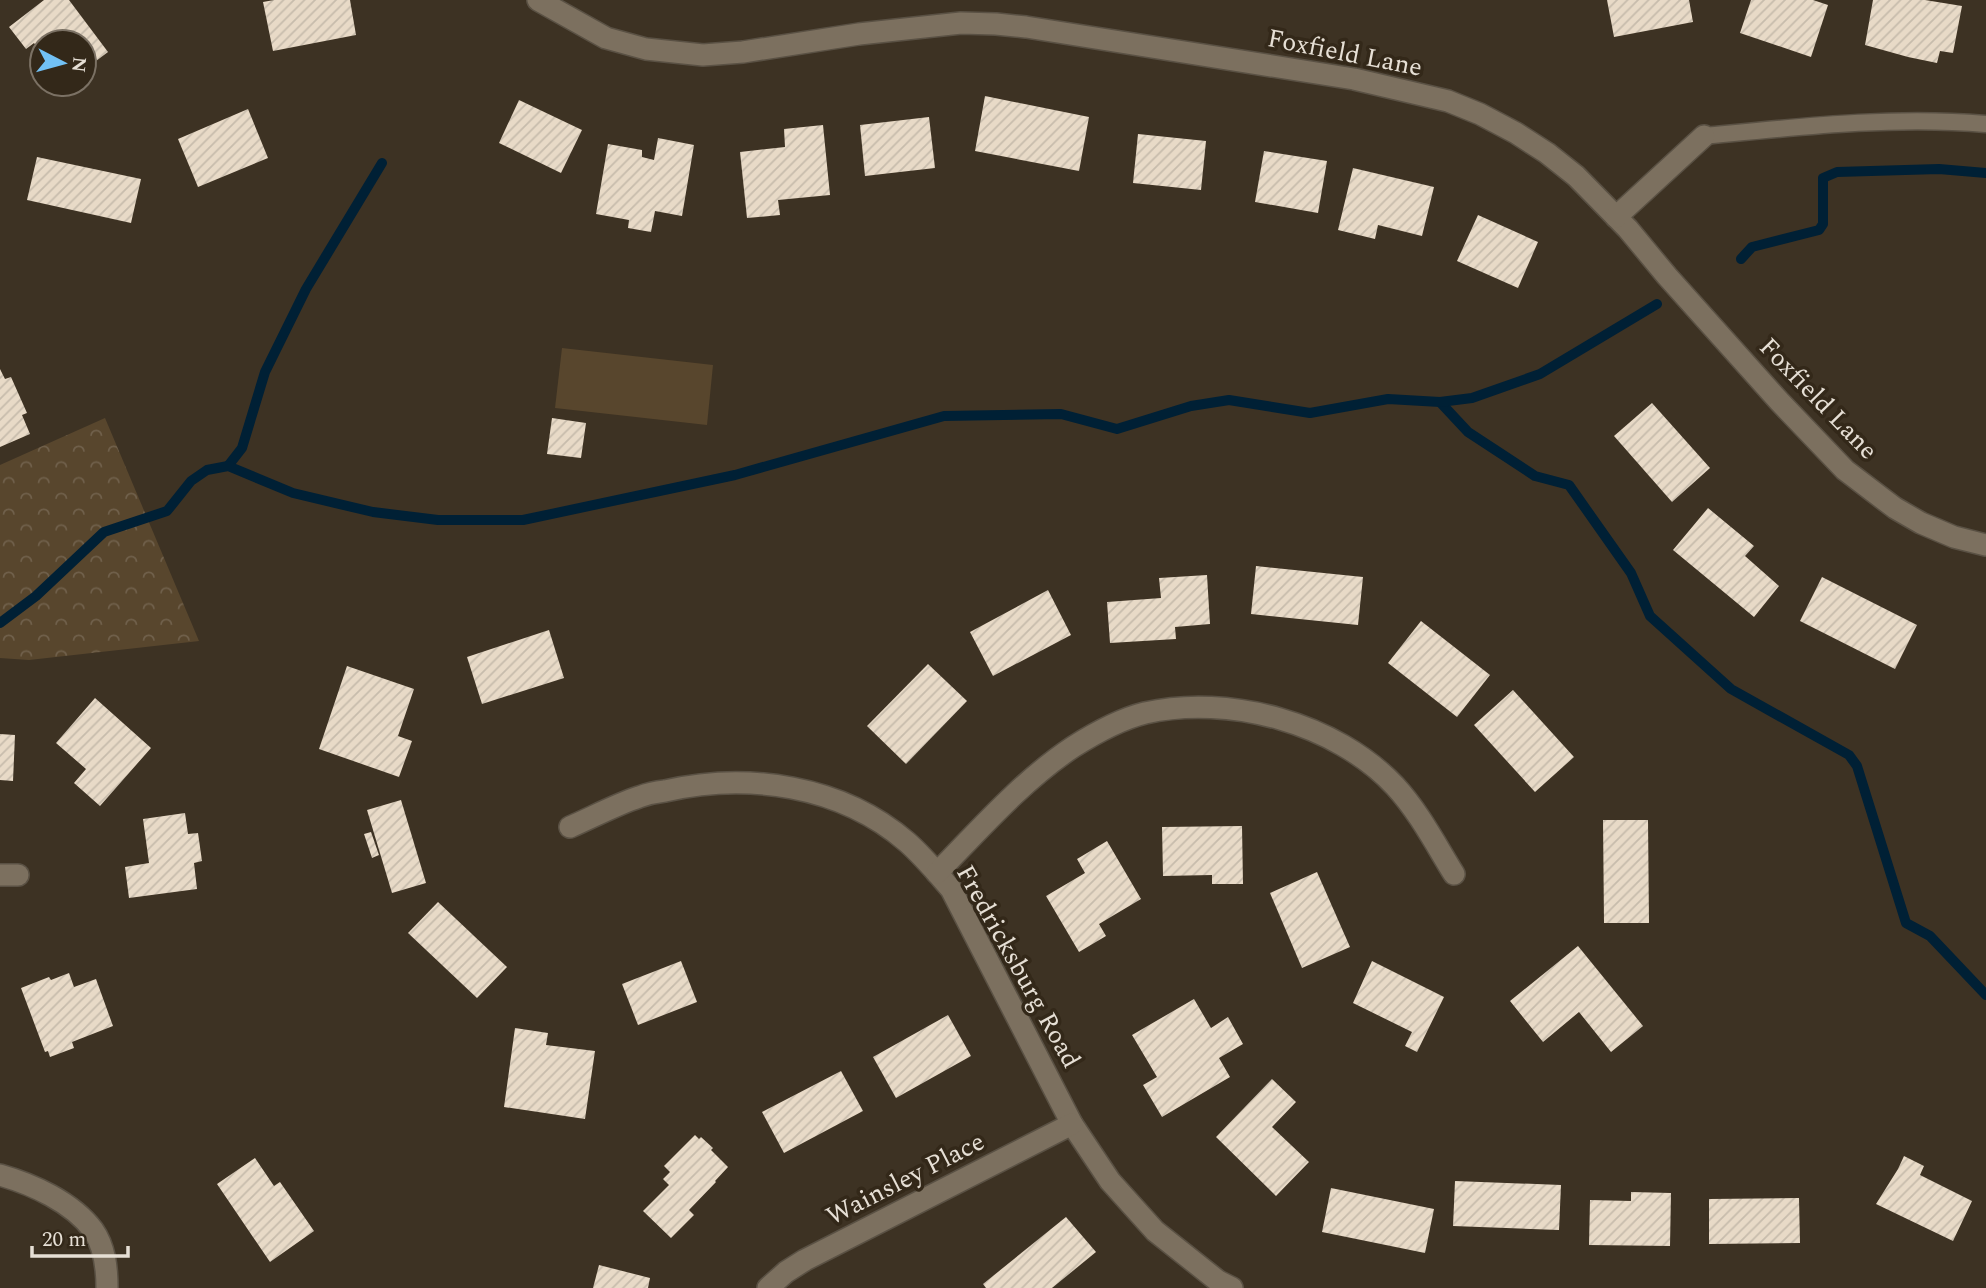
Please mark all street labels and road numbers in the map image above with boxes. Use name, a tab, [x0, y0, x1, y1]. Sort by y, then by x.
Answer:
street label: Foxfield Lane	[1264, 18, 1426, 88]
street label: Foxfield Lane	[1749, 328, 1887, 469]
street label: Fredricksburg Road	[946, 857, 1091, 1076]
street label: Wainsley Place	[819, 1122, 992, 1236]

